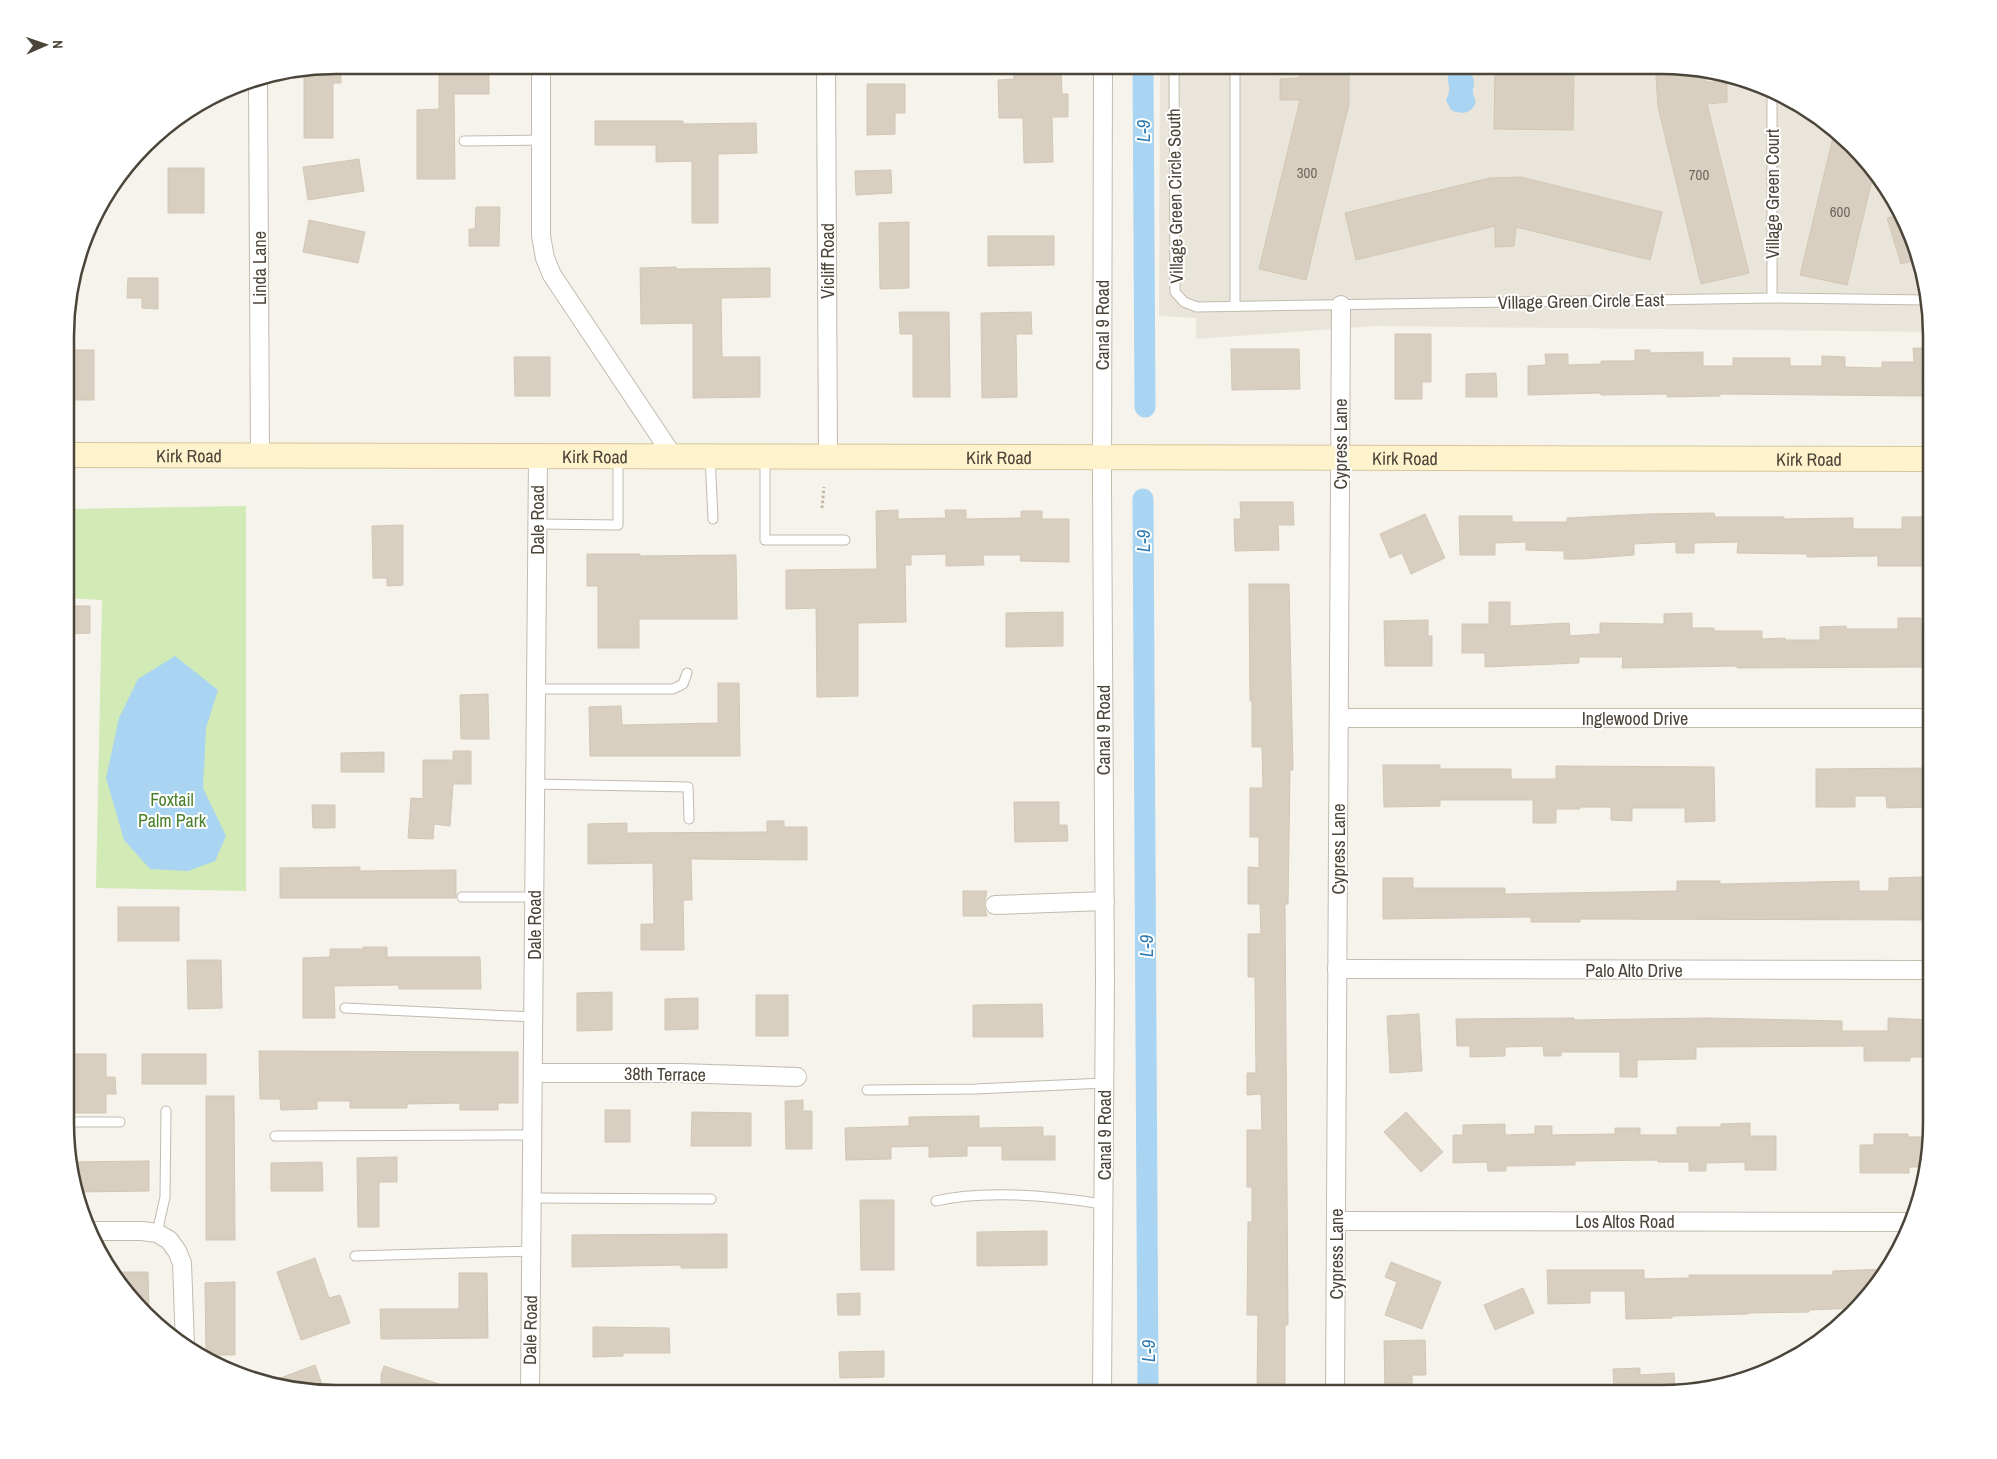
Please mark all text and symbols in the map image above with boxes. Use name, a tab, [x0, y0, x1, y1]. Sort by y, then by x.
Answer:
north arrow	[20, 20, 70, 70]
text: N	[49, 40, 67, 49]
street label: Village Green Circle South	[1161, 108, 1189, 284]
water label: L-9	[1130, 119, 1156, 142]
street label: Village Green Court	[1760, 129, 1785, 259]
house number: 300	[1297, 162, 1317, 183]
house number: 700	[1689, 164, 1709, 185]
house number: 600	[1830, 201, 1850, 222]
street label: Vicliff Road	[815, 223, 840, 299]
street label: Linda Lane	[247, 231, 272, 305]
street label: Canal 9 Road	[1090, 280, 1115, 370]
street label: Village Green Circle East	[1498, 287, 1664, 315]
street label: Cypress Lane	[1328, 398, 1353, 490]
street label: Kirk Road	[156, 443, 222, 468]
street label: Kirk Road	[562, 444, 628, 469]
street label: Kirk Road	[966, 444, 1032, 470]
street label: Kirk Road	[1372, 445, 1438, 470]
street label: Kirk Road	[1776, 446, 1842, 471]
street label: Dale Road	[525, 485, 550, 555]
water label: L-9	[1130, 529, 1156, 552]
street label: Canal 9 Road	[1091, 685, 1116, 775]
street label: Inglewood Drive	[1582, 706, 1688, 731]
park label: Foxtail Palm Park	[138, 787, 207, 833]
street label: Cypress Lane	[1326, 803, 1351, 895]
street label: Dale Road	[522, 890, 547, 960]
water label: L-9	[1133, 934, 1159, 957]
street label: Palo Alto Drive	[1585, 958, 1683, 983]
street label: 38th Terrace	[624, 1061, 706, 1087]
street label: Canal 9 Road	[1092, 1090, 1117, 1180]
street label: Cypress Lane	[1324, 1208, 1349, 1300]
street label: Los Altos Road	[1575, 1209, 1675, 1234]
street label: Dale Road	[517, 1295, 543, 1365]
water label: L-9	[1135, 1339, 1161, 1362]

